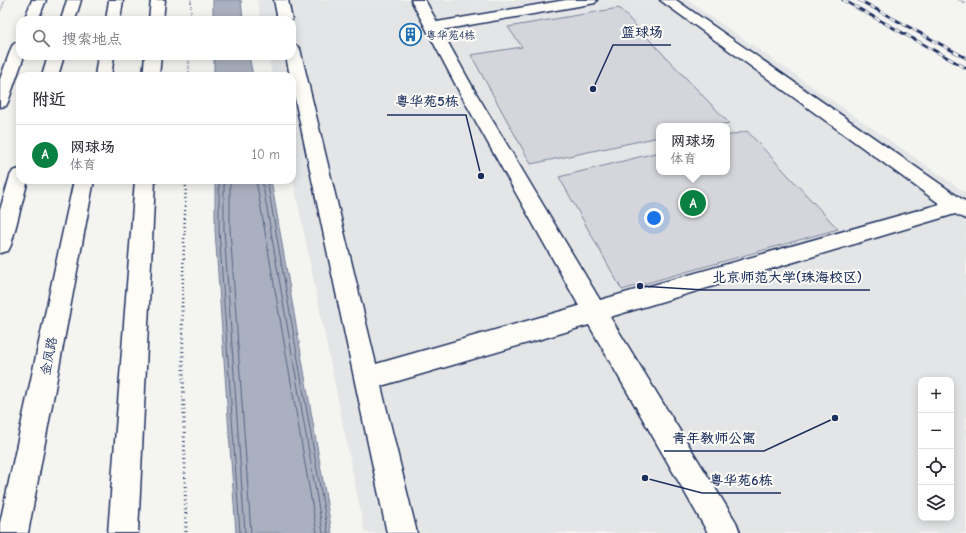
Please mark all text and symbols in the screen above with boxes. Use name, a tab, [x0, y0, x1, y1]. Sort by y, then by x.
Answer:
search box	[16, 16, 296, 60]
callout: 篮球场	[613, 19, 671, 45]
building icon: 粤华苑4栋	[398, 22, 424, 48]
text: 篮球场	[621, 24, 663, 41]
icon: search	[30, 27, 52, 49]
place label: 粤华苑4栋	[426, 29, 475, 42]
text: 搜索地点	[62, 30, 122, 48]
callout: 粤华苑5栋	[387, 89, 466, 115]
text: 附近	[32, 90, 66, 109]
text: 粤华苑5栋	[395, 93, 459, 110]
popup	[656, 123, 730, 175]
text: 网球场	[670, 132, 716, 150]
text: 网球场	[70, 138, 115, 156]
text: A	[41, 147, 49, 162]
text: 10 m	[252, 147, 280, 162]
text: 体育	[670, 151, 697, 166]
text: 体育	[70, 157, 96, 172]
pin: A	[680, 188, 706, 218]
your location	[644, 208, 664, 228]
callout: 北京师范大学(珠海校区)	[704, 264, 870, 290]
text: 北京师范大学(珠海校区)	[712, 269, 862, 286]
street label: 金凤路	[37, 336, 60, 377]
map controls	[918, 377, 954, 521]
button: +	[918, 377, 954, 413]
button: −	[918, 413, 954, 449]
callout: 青年教师公寓	[664, 425, 764, 451]
text: 青年教师公寓	[672, 430, 756, 447]
button: locate	[918, 449, 954, 485]
callout: 粤华苑6栋	[702, 467, 781, 493]
text: 粤华苑6栋	[709, 472, 773, 489]
button: layers	[918, 485, 954, 521]

